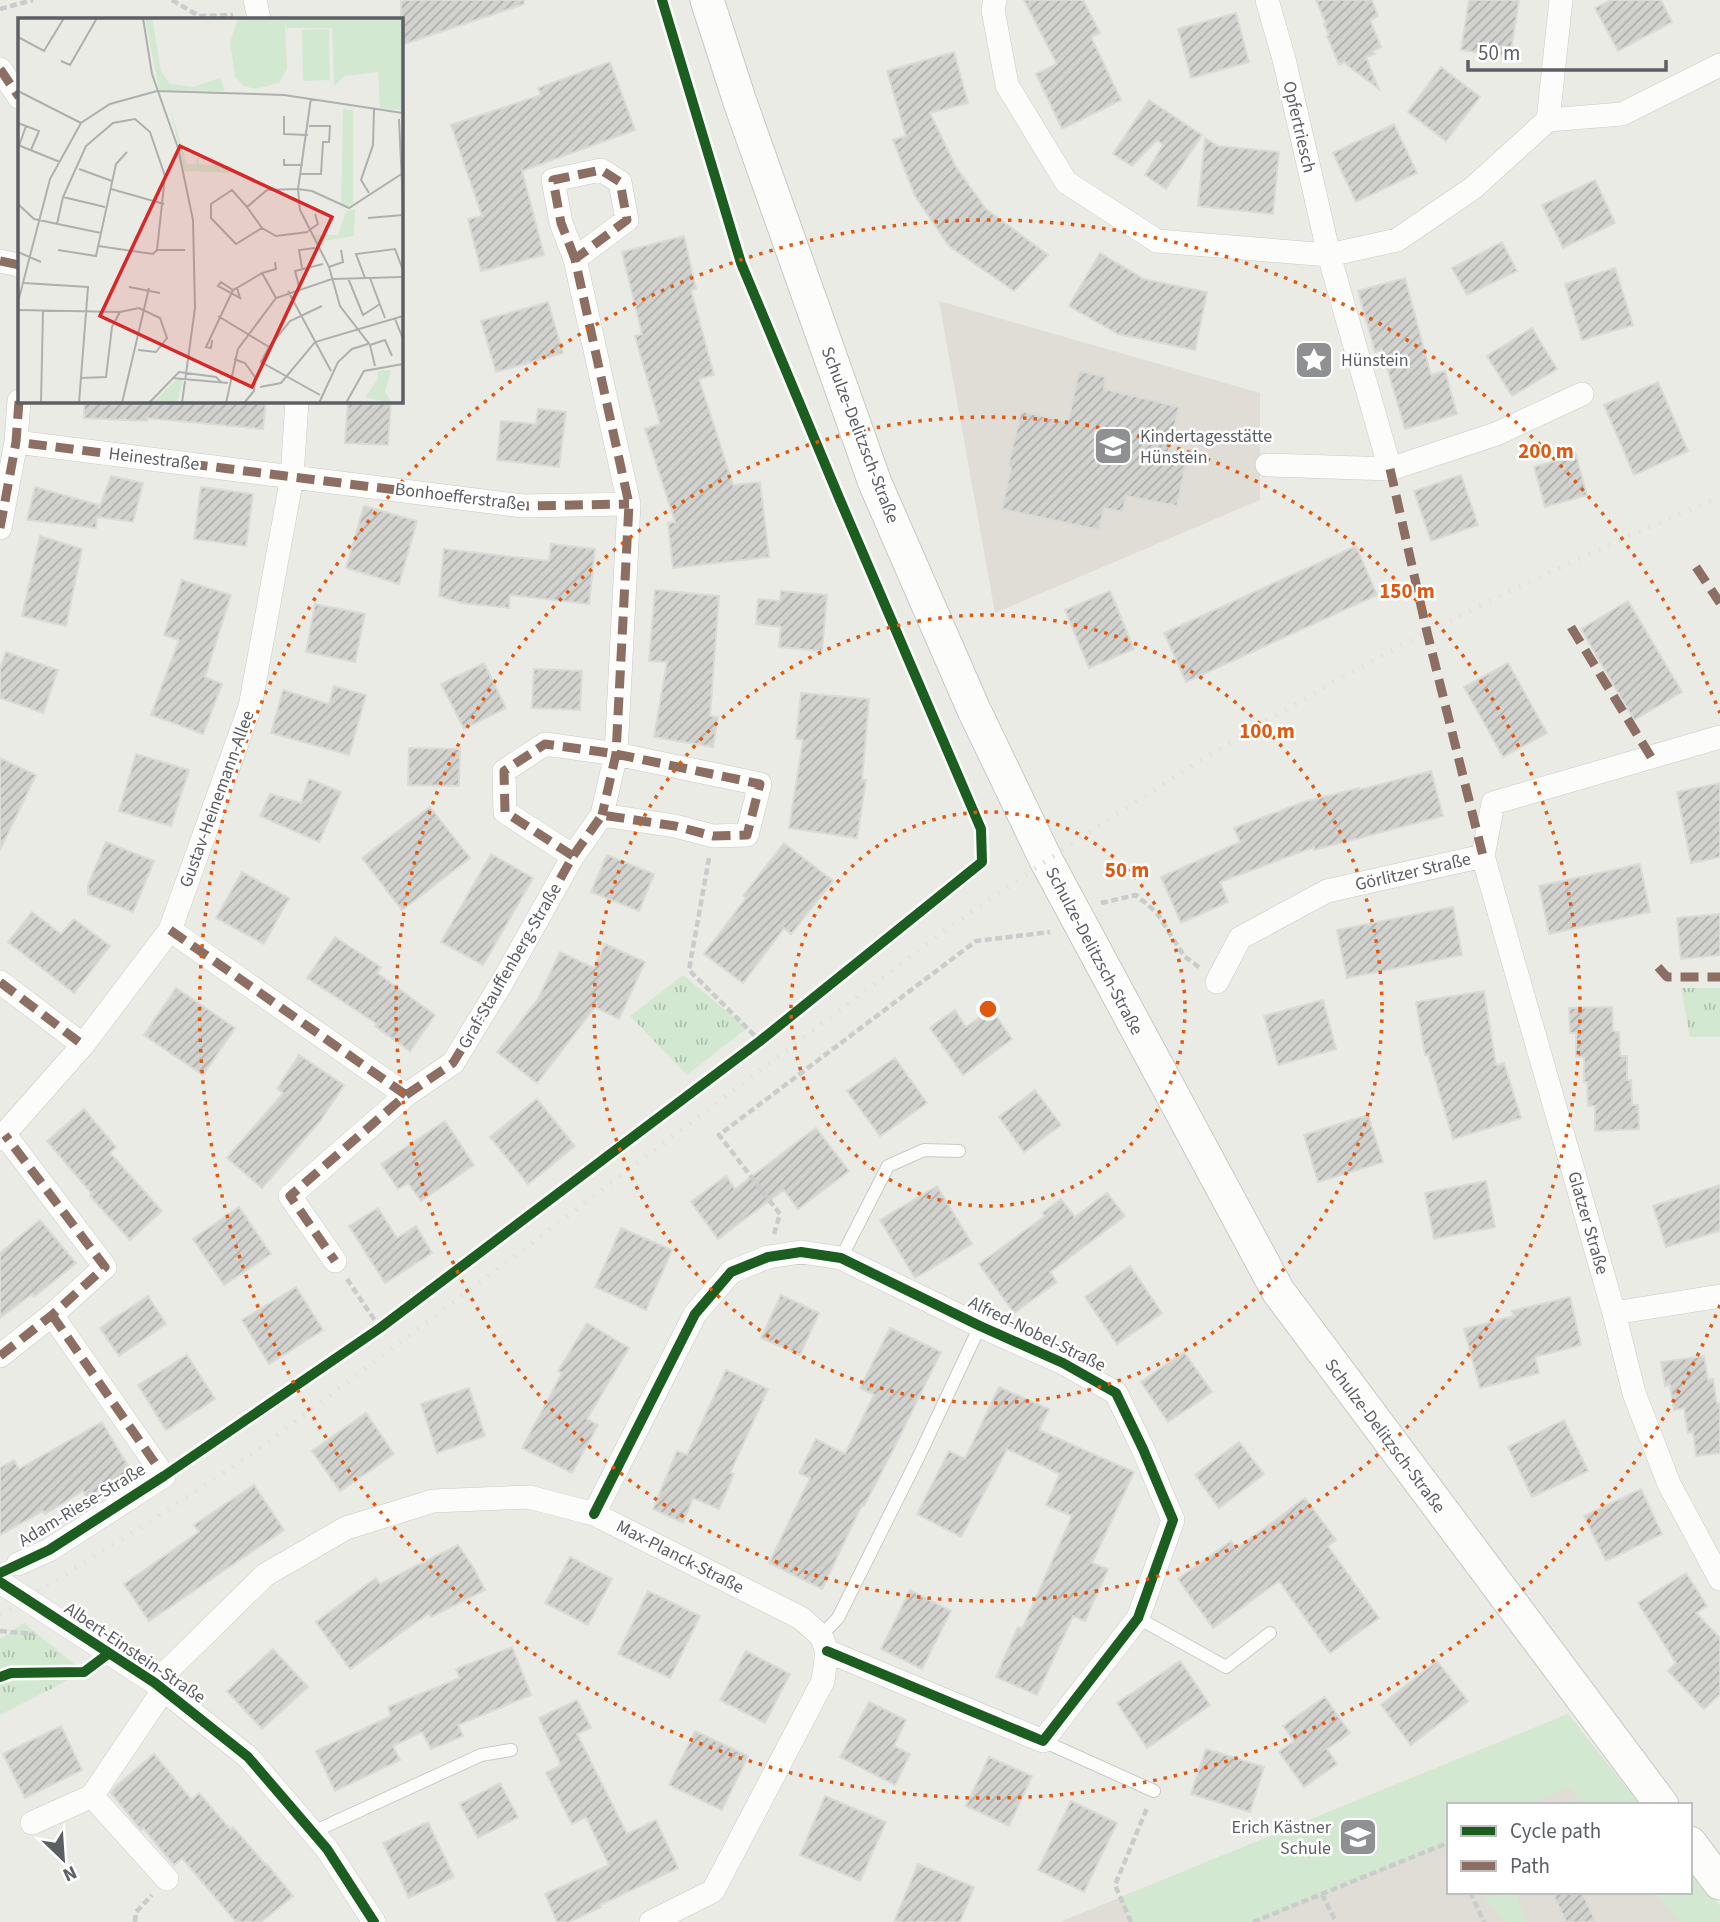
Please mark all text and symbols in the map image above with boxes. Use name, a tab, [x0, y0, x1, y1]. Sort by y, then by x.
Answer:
inset map	[18, 18, 402, 402]
scale bar	[1468, 28, 1666, 72]
text: 50 m	[1478, 38, 1520, 68]
street label: Opfertriesch	[1276, 79, 1322, 175]
place icon: Hünstein	[1293, 339, 1335, 381]
street label: Schulze-Delitzsch-Straße	[815, 343, 905, 527]
place label: Hünstein	[1341, 348, 1409, 373]
place label: Kindertagesstätte Hünstein	[1140, 424, 1272, 470]
school or university icon: Kindertagesstätte Hünstein	[1092, 425, 1134, 467]
text: 200 m	[1518, 436, 1574, 466]
street label: Heinestraße	[107, 441, 201, 477]
street label: Bonhoefferstraße	[393, 477, 527, 517]
text: 150 m	[1379, 576, 1435, 606]
street label: Gustav-Heinemann-Allee	[173, 707, 261, 891]
text: 100 m	[1239, 716, 1295, 746]
street label: Görlitzer Straße	[1353, 847, 1473, 897]
text: 50 m	[1105, 855, 1149, 885]
street label: Schulze-Delitzsch-Straße	[1039, 862, 1149, 1040]
street label: Graf-Stauffenberg-Straße	[452, 878, 568, 1054]
centre of rings	[976, 997, 1000, 1021]
street label: Glatzer Straße	[1561, 1168, 1615, 1278]
street label: Alfred-Nobel-Straße	[964, 1290, 1110, 1378]
street label: Schulze-Delitzsch-Straße	[1319, 1354, 1451, 1518]
street label: Adam-Riese-Straße	[14, 1457, 150, 1553]
street label: Max-Planck-Straße	[612, 1514, 748, 1600]
street label: Albert-Einstein-Straße	[59, 1596, 211, 1710]
legend	[1447, 1803, 1692, 1894]
place label: Erich Kästner Schule	[1231, 1815, 1332, 1861]
school or university icon: Erich Kästner Schule	[1337, 1816, 1379, 1858]
text: Cycle path	[1510, 1816, 1601, 1846]
north arrow	[28, 1824, 98, 1894]
text: Path	[1510, 1851, 1550, 1881]
text: N	[58, 1858, 81, 1888]

